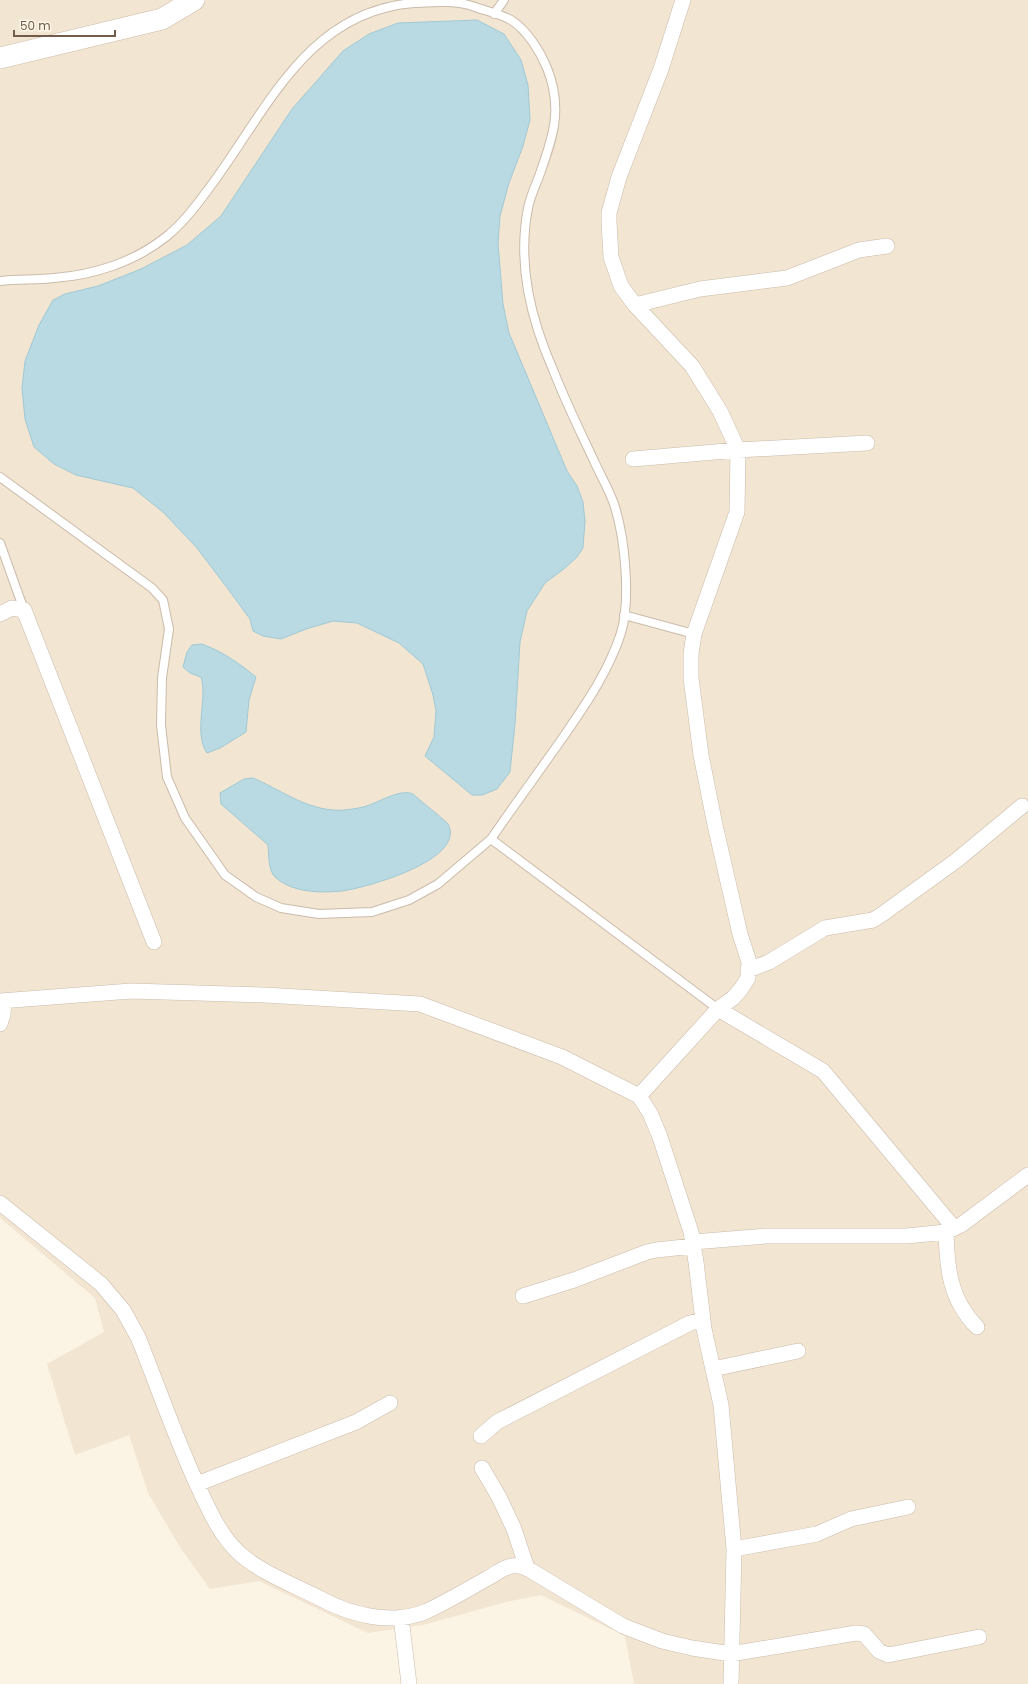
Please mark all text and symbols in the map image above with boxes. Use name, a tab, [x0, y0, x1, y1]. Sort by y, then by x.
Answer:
scale bar	[14, 12, 115, 38]
text: 50 m	[20, 17, 51, 34]

